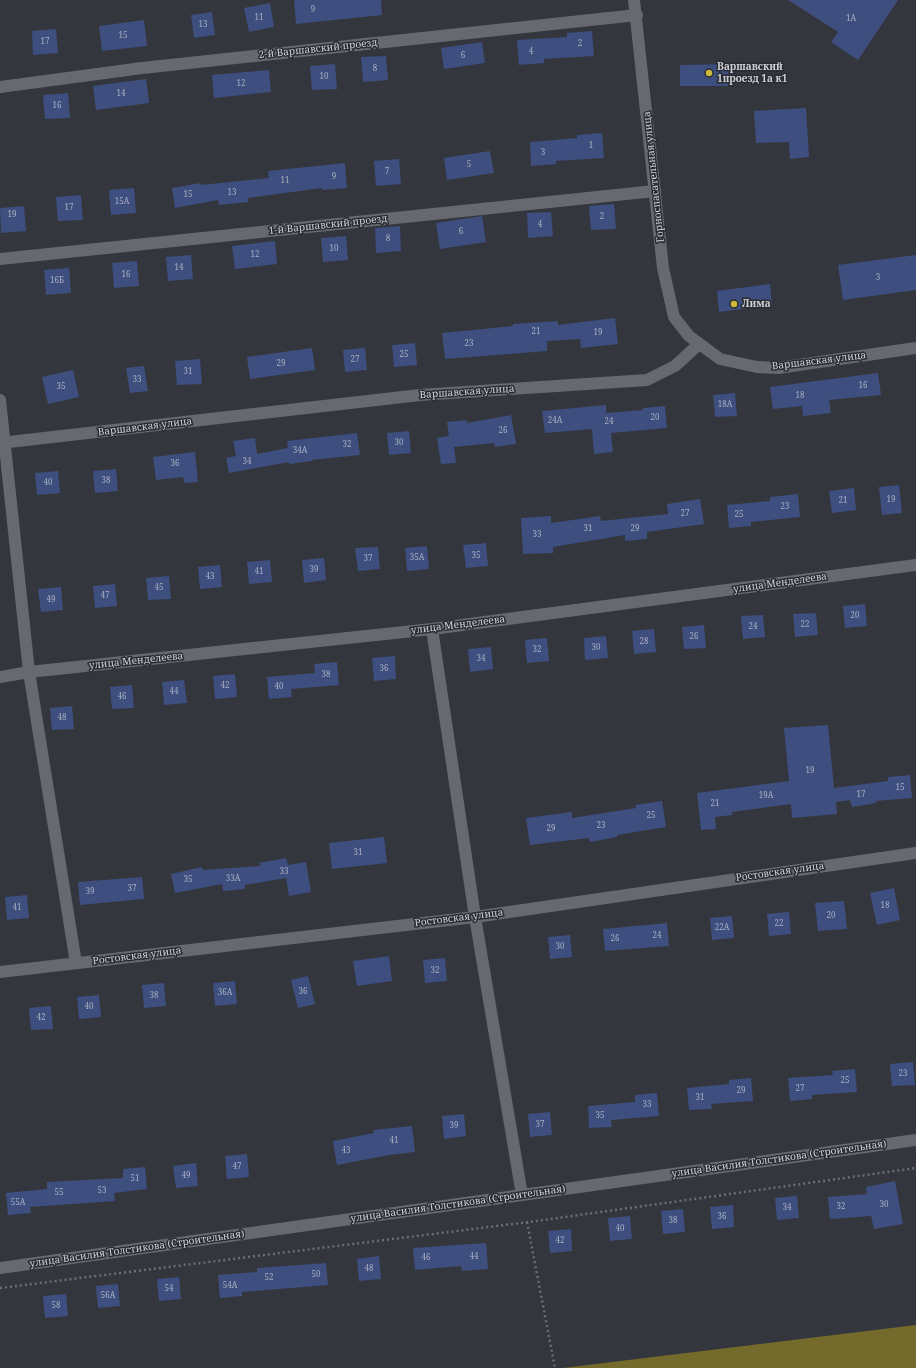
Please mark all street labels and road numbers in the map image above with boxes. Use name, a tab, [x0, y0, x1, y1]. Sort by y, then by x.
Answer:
street label: 2-й Варшавский проезд	[258, 37, 378, 61]
street label: Горноспасательная улица	[641, 111, 667, 243]
street label: 1-й Варшавский проезд	[268, 213, 388, 237]
street label: Варшавская улица	[771, 349, 867, 373]
street label: Варшавская улица	[419, 383, 515, 401]
street label: Варшавская улица	[97, 415, 193, 439]
street label: улица Менделеева	[732, 570, 828, 596]
street label: улица Менделеева	[410, 613, 506, 637]
street label: улица Менделеева	[88, 650, 184, 672]
street label: Ростовская улица	[735, 860, 825, 884]
street label: Ростовская улица	[414, 907, 504, 929]
street label: Ростовская улица	[92, 945, 182, 967]
street label: улица Василия Толстикова (Строительная)	[671, 1138, 887, 1180]
street label: улица Василия Толстикова (Строительная)	[350, 1183, 566, 1225]
street label: улица Василия Толстикова (Строительная)	[29, 1228, 245, 1270]

